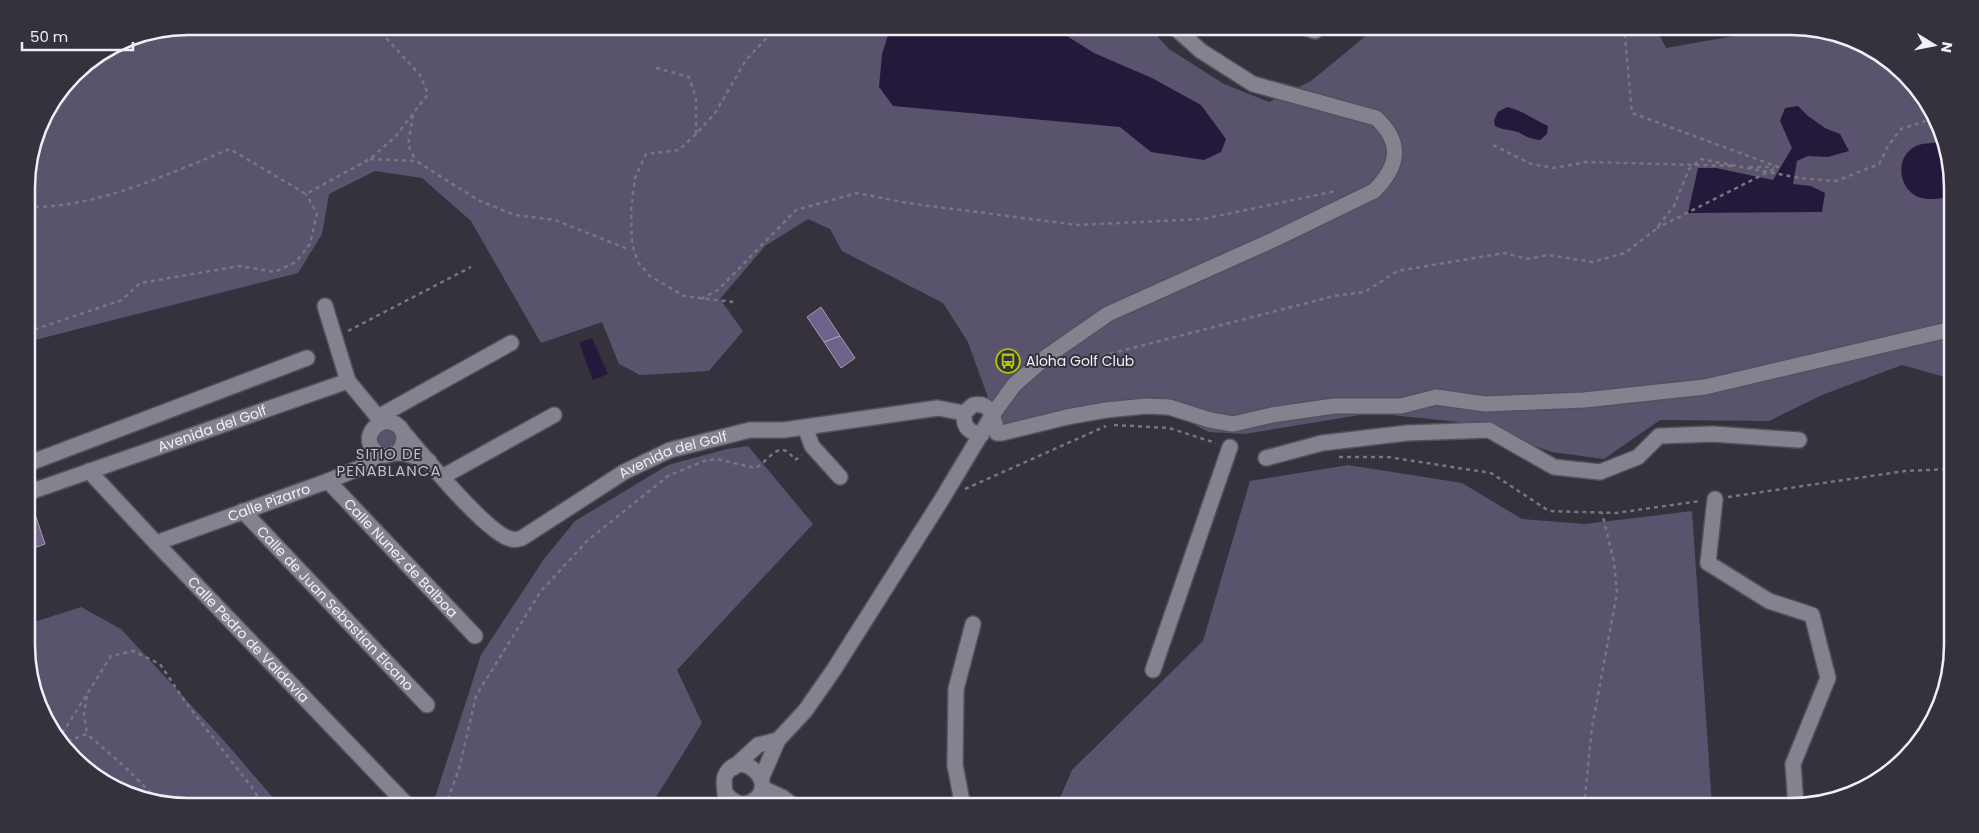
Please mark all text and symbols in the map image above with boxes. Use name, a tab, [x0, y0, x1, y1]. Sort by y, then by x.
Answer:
scale bar	[22, 20, 134, 52]
north arrow	[1909, 20, 1959, 70]
text: 50 m	[30, 26, 68, 47]
text: N	[1936, 40, 1958, 54]
bus stop icon: Aloha Golf Club	[995, 348, 1021, 374]
place label: Aloha Golf Club	[1026, 351, 1134, 371]
street label: Avenida del Golf	[155, 400, 270, 457]
street label: Avenida del Golf	[614, 426, 730, 483]
district label: SITIO DE PEÑABLANCA	[336, 443, 442, 481]
street label: Calle Pizarro	[225, 478, 313, 526]
street label: Calle Nunez de Balboa	[339, 494, 462, 622]
street label: Calle de Juan Sebastian Elcano	[252, 521, 418, 695]
street label: Calle Pedro de Valdavia	[183, 572, 314, 707]

